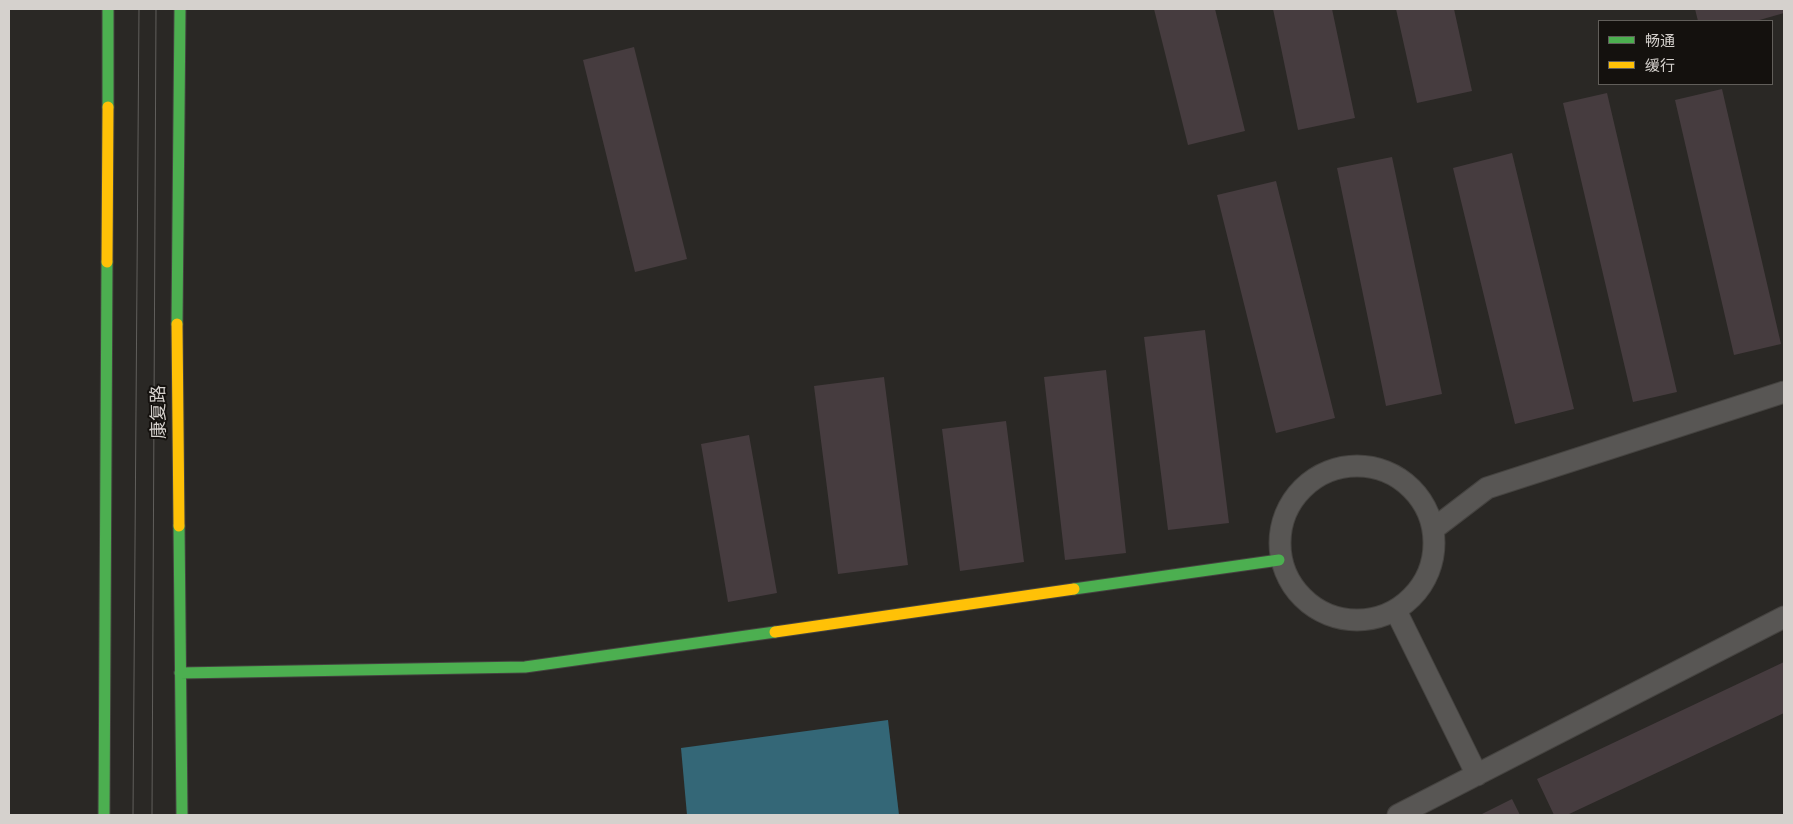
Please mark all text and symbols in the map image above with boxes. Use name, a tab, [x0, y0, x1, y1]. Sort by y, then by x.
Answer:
legend	[1598, 20, 1773, 85]
text: 畅通	[1645, 31, 1675, 51]
text: 缓行	[1645, 56, 1675, 76]
street label: 康复路	[149, 385, 171, 439]

